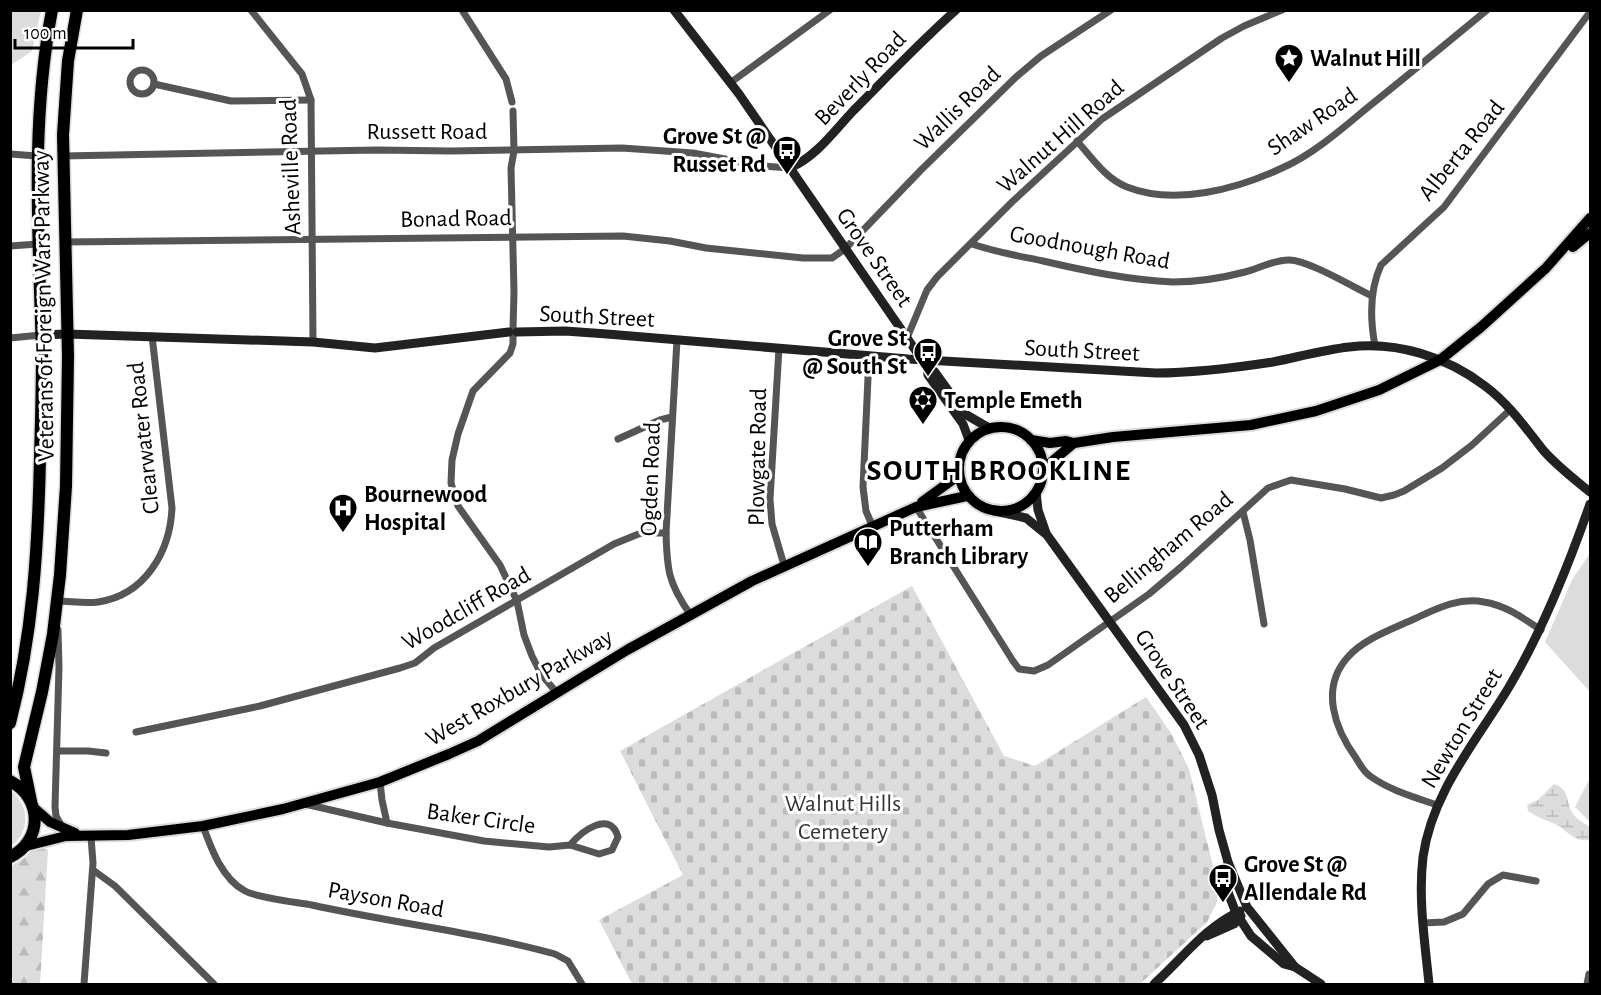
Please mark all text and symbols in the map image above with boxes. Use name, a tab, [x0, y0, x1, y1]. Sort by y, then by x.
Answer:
scale bar	[15, 12, 134, 50]
text: 100 m	[24, 25, 67, 43]
street label: Beverly Road	[810, 27, 911, 130]
place icon: Walnut Hill	[1273, 42, 1305, 84]
place label: Walnut Hill	[1310, 47, 1421, 71]
street label: Wallis Road	[910, 62, 1005, 155]
street label: Walnut Hill Road	[993, 75, 1129, 198]
street label: Shaw Road	[1263, 83, 1362, 160]
street label: Alberta Road	[1414, 96, 1509, 205]
street label: Asheville Road	[277, 98, 305, 236]
street label: Russett Road	[367, 120, 487, 144]
place label: Grove St @ Russet Rd	[663, 125, 766, 177]
bus stop icon: Grove St @ Russet Rd	[771, 134, 803, 176]
street label: Veterans of Foreign Wars Parkway	[29, 150, 59, 462]
street label: Grove Street	[832, 204, 917, 312]
street label: Bonad Road	[400, 206, 512, 232]
street label: Goodnough Road	[1008, 222, 1172, 274]
street label: South Street	[539, 302, 656, 332]
place label: Grove St @ South St	[803, 327, 907, 379]
bus stop icon: Grove St @ South St	[912, 336, 944, 378]
street label: South Street	[1024, 336, 1141, 366]
street label: Clearwater Road	[124, 361, 164, 515]
synagogue icon: Temple Emeth	[907, 384, 939, 426]
street label: Plowgate Road	[745, 388, 771, 526]
place label: Temple Emeth	[944, 389, 1083, 413]
street label: Ogden Road	[637, 421, 665, 537]
district label: SOUTH BROOKLINE	[867, 456, 1131, 486]
place label: Bournewood Hospital	[364, 483, 488, 535]
street label: Bellingham Road	[1100, 487, 1238, 608]
hospital icon: Bournewood Hospital	[327, 492, 359, 534]
place label: Putterham Branch Library	[889, 517, 1029, 569]
library icon: Putterham Branch Library	[852, 526, 884, 568]
street label: Woodcliff Road	[398, 563, 535, 655]
street label: West Roxbury Parkway	[422, 625, 617, 751]
street label: Grove Street	[1130, 625, 1214, 734]
street label: Newton Street	[1417, 664, 1507, 792]
park label: Walnut Hills Cemetery	[785, 792, 901, 844]
street label: Baker Circle	[425, 799, 537, 838]
place label: Grove St @ Allendale Rd	[1244, 853, 1367, 905]
bus stop icon: Grove St @ Allendale Rd	[1207, 862, 1239, 904]
street label: Payson Road	[326, 878, 446, 922]

